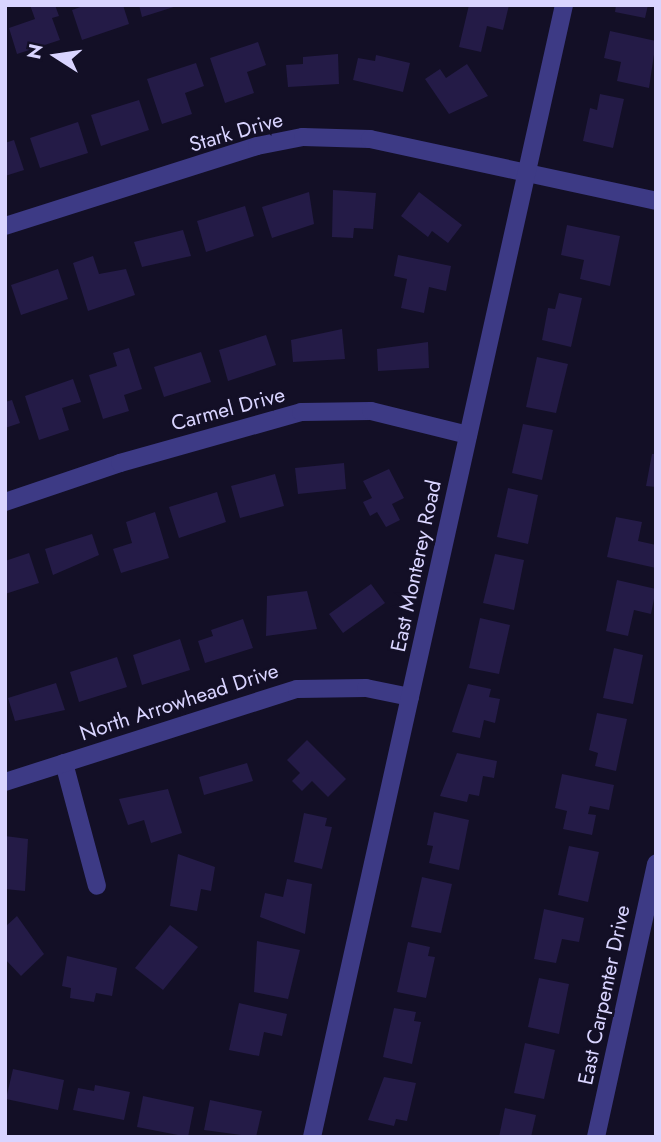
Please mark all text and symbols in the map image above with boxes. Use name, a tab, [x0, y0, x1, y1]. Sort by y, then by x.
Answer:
north arrow	[21, 21, 91, 91]
text: N	[20, 41, 50, 62]
street label: Stark Drive	[186, 107, 286, 157]
street label: Carmel Drive	[168, 382, 288, 436]
street label: East Monterey Road	[385, 478, 447, 654]
street label: North Arrowhead Drive	[76, 658, 282, 746]
street label: East Carpenter Drive	[573, 903, 635, 1087]

